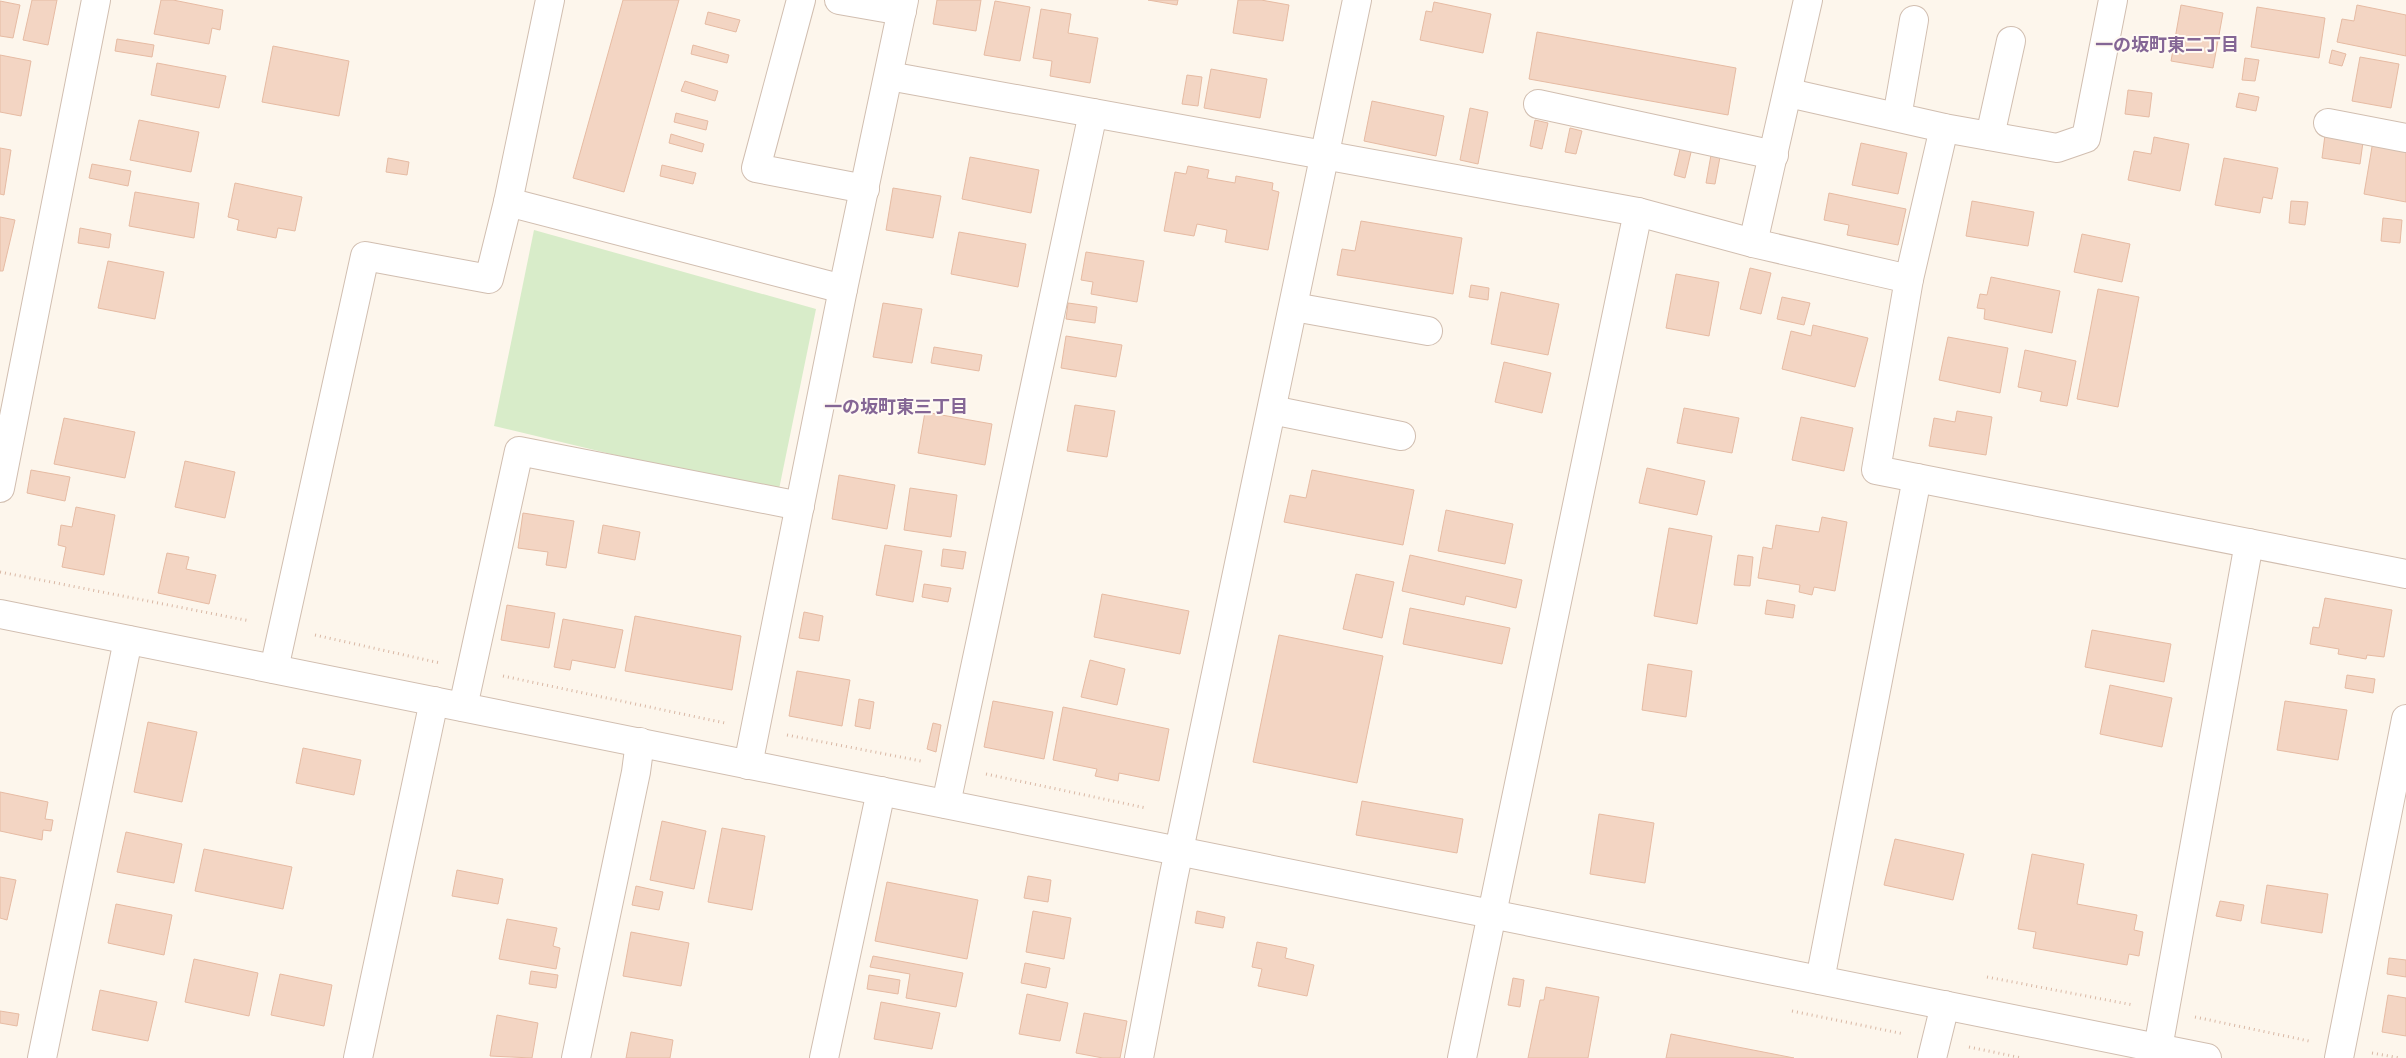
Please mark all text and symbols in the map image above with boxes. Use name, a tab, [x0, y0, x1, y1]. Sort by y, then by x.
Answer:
district label: 一の坂町東二丁目	[2095, 34, 2239, 56]
district label: 一の坂町東三丁目	[824, 396, 968, 418]

